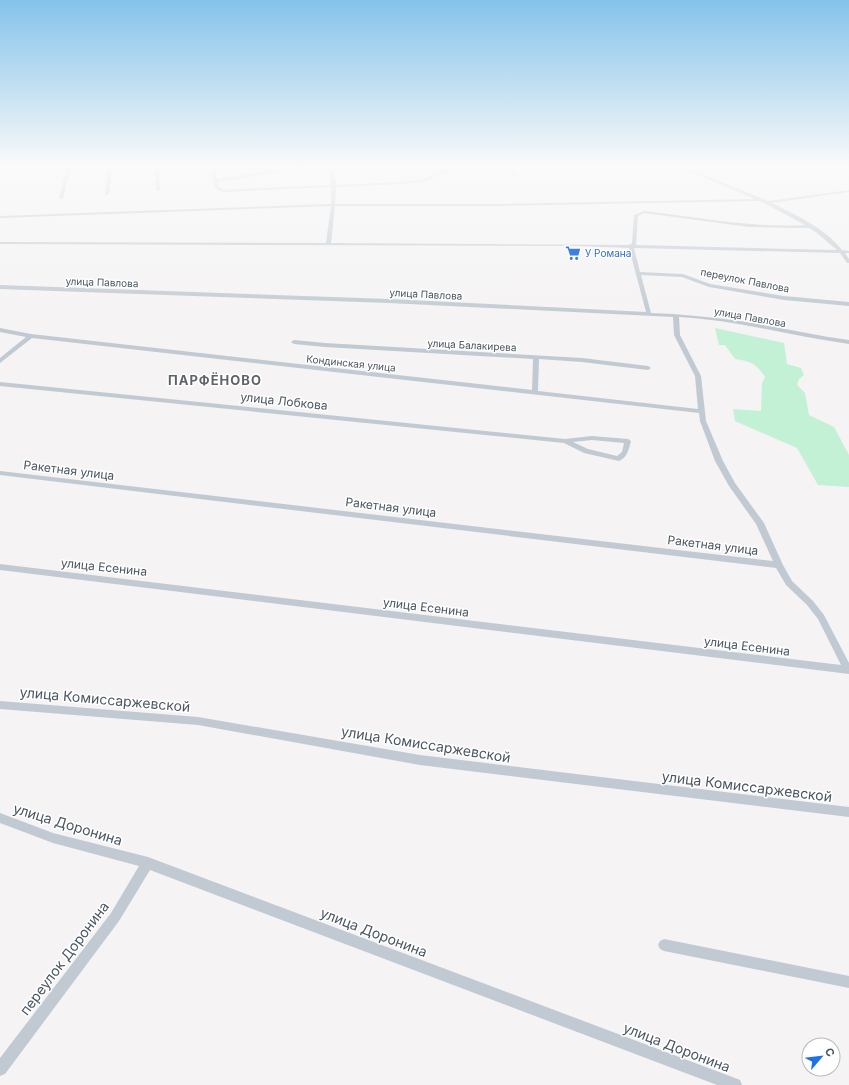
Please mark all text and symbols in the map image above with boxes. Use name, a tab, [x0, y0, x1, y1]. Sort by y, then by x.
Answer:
supermarket icon: У Романа	[564, 244, 582, 262]
place label: У Романа	[585, 247, 631, 259]
street label: переулок Павлова	[700, 265, 790, 295]
street label: улица Павлова	[65, 275, 139, 289]
street label: улица Павлова	[389, 286, 463, 302]
street label: улица Павлова	[713, 305, 787, 329]
street label: улица Балакирева	[427, 337, 517, 353]
street label: Кондинская улица	[306, 352, 396, 374]
district label: ПАРФЁНОВО	[168, 372, 262, 388]
street label: улица Лобкова	[240, 389, 328, 413]
street label: Ракетная улица	[23, 457, 115, 483]
street label: Ракетная улица	[345, 494, 437, 520]
street label: Ракетная улица	[667, 532, 759, 558]
street label: улица Есенина	[60, 555, 148, 579]
street label: улица Есенина	[382, 594, 470, 620]
street label: улица Есенина	[703, 633, 791, 659]
street label: улица Комиссаржевской	[19, 683, 191, 715]
street label: улица Комиссаржевской	[340, 722, 512, 766]
street label: улица Комиссаржевской	[661, 767, 833, 805]
street label: улица Доронина	[11, 799, 125, 849]
street label: переулок Доронина	[16, 898, 112, 1018]
street label: улица Доронина	[318, 904, 430, 960]
street label: улица Доронина	[621, 1019, 733, 1075]
north arrow	[801, 1037, 841, 1077]
text: С	[822, 1045, 838, 1059]

